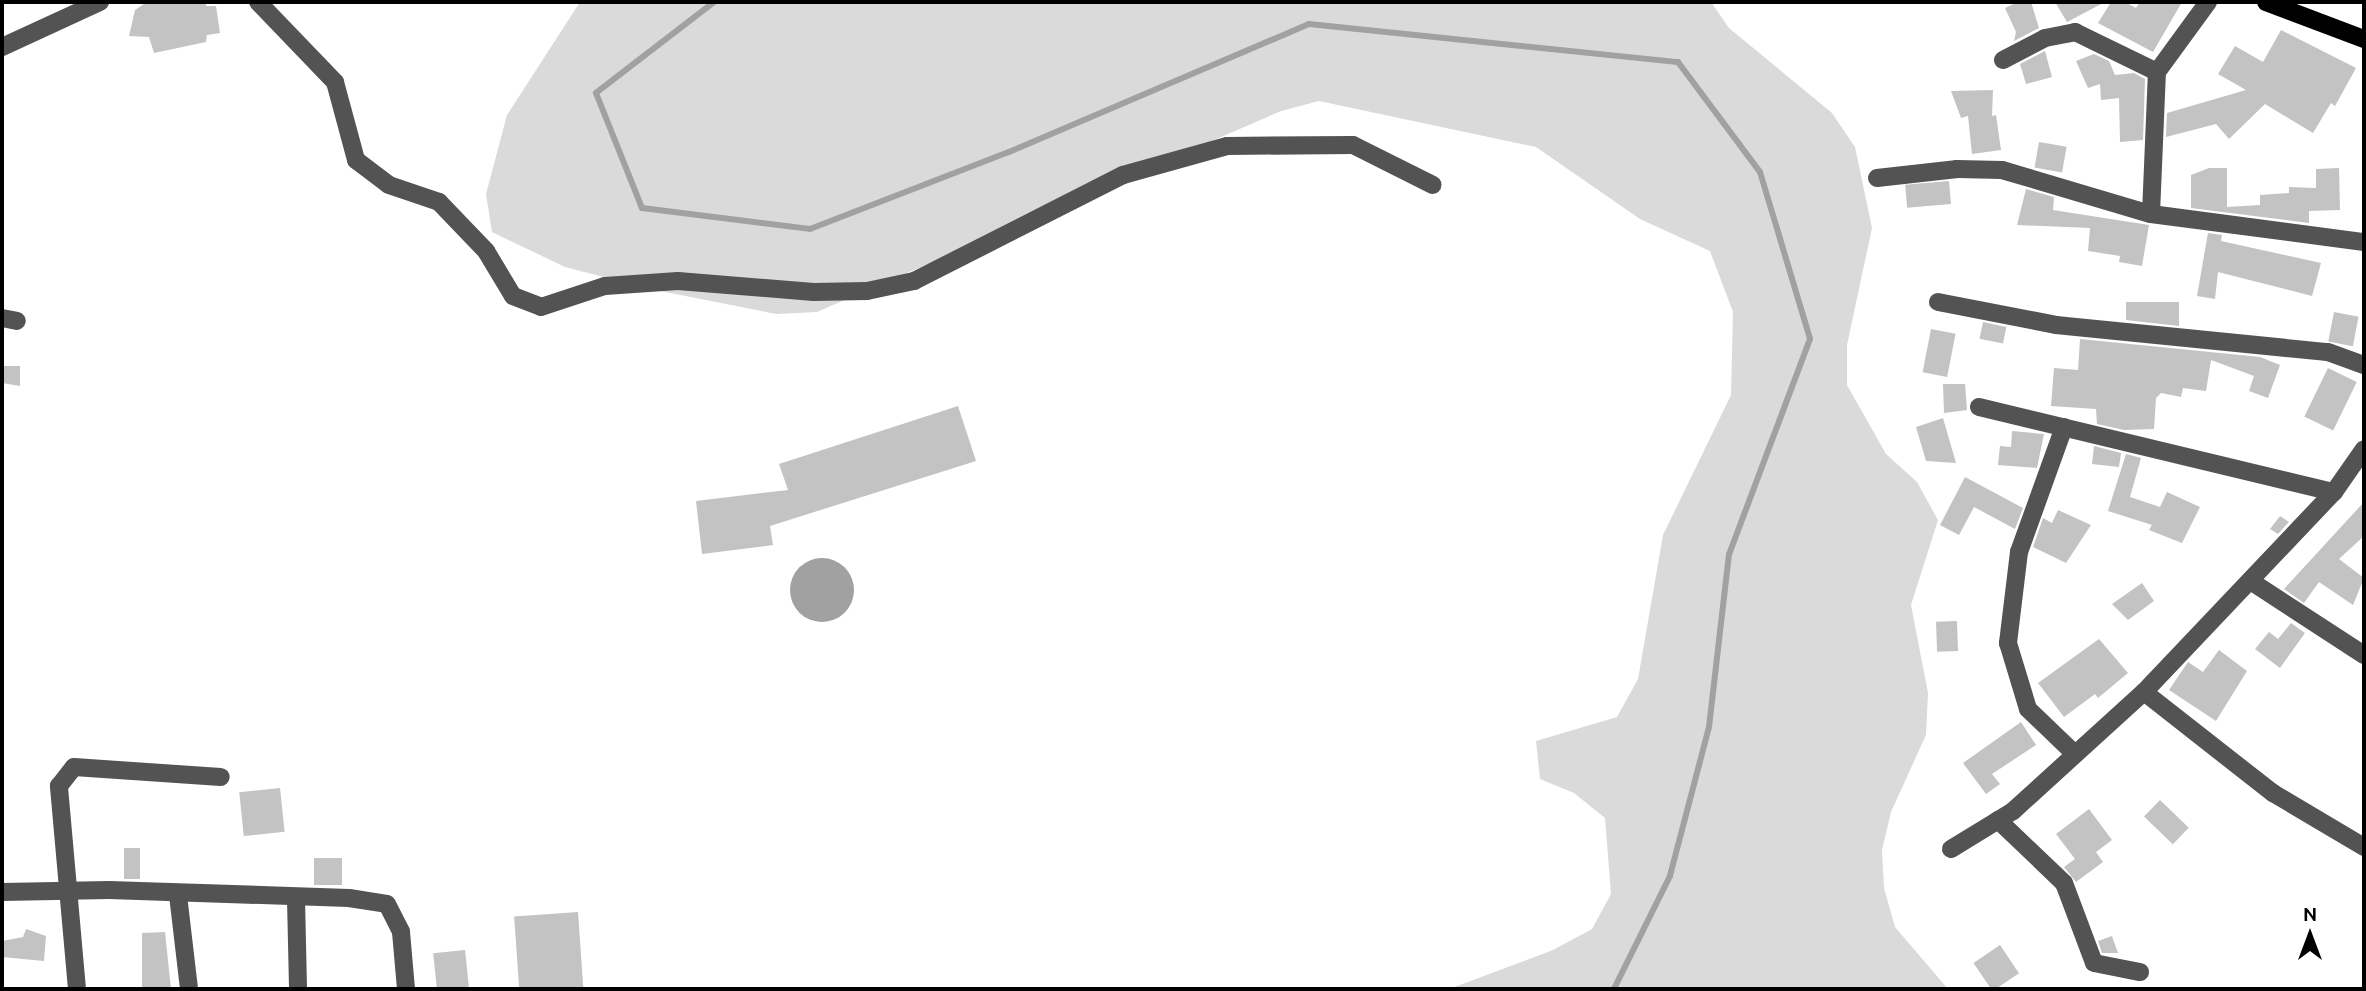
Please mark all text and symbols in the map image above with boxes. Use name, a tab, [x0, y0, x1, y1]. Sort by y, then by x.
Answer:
north arrow	[2275, 900, 2345, 970]
text: N	[2303, 903, 2317, 925]

